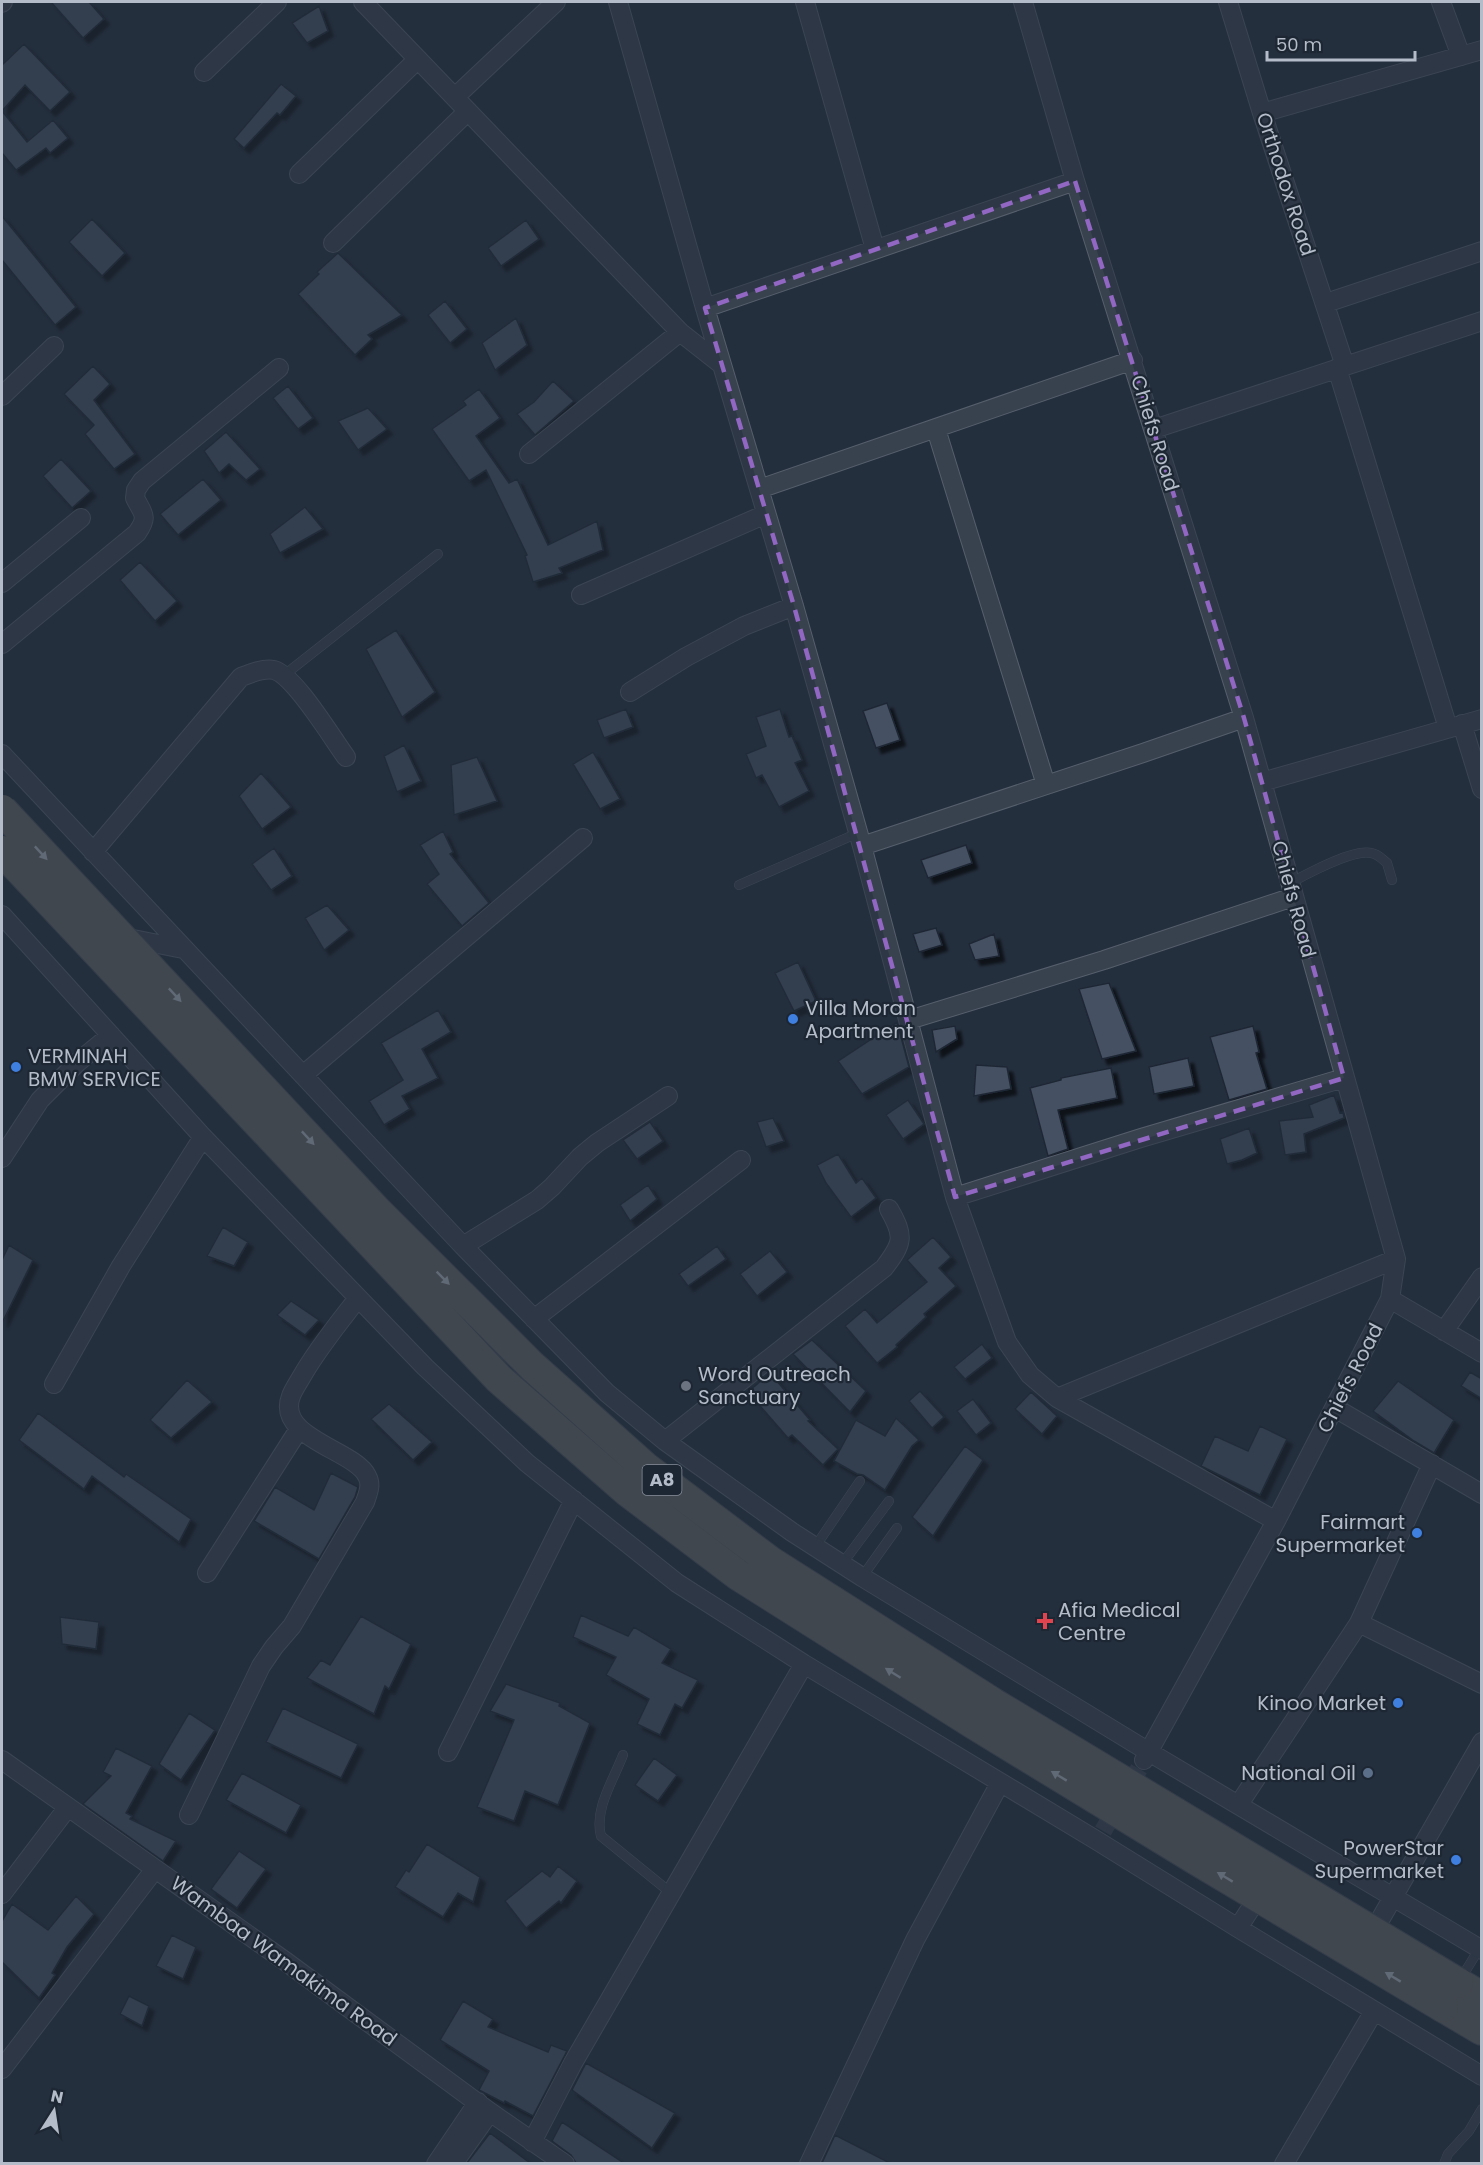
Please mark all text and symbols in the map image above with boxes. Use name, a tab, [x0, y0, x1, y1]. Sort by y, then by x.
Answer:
scale bar	[1267, 24, 1416, 62]
text: 50 m	[1276, 32, 1322, 57]
street label: Orthodox Road	[1250, 109, 1322, 259]
street label: Chiefs Road	[1124, 372, 1186, 494]
street label: Chiefs Road	[1265, 837, 1323, 961]
one-way arrow	[34, 845, 48, 859]
one-way arrow	[168, 987, 181, 1002]
place label: Villa Moran Apartment	[805, 994, 916, 1045]
marker: Villa Moran Apartment	[786, 1012, 800, 1026]
place label: VERMINAH BMW SERVICE	[28, 1042, 161, 1093]
marker: VERMINAH BMW SERVICE	[9, 1060, 23, 1074]
one-way arrow	[301, 1130, 315, 1145]
one-way arrow	[436, 1270, 450, 1284]
street label: Chiefs Road	[1310, 1318, 1390, 1438]
place label: Word Outreach Sanctuary	[698, 1360, 851, 1411]
marker: Word Outreach Sanctuary	[679, 1379, 693, 1393]
road number: A8	[642, 1465, 682, 1495]
place label: Fairmart Supermarket	[1276, 1508, 1405, 1559]
marker: Fairmart Supermarket	[1410, 1526, 1424, 1540]
place label: Afia Medical Centre	[1058, 1596, 1180, 1647]
marker: Afia Medical Centre	[1036, 1612, 1054, 1630]
one-way arrow	[885, 1667, 901, 1678]
place label: Kinoo Market	[1257, 1689, 1386, 1717]
marker: Kinoo Market	[1391, 1696, 1405, 1710]
place label: National Oil	[1241, 1759, 1356, 1787]
marker: National Oil	[1361, 1766, 1375, 1780]
one-way arrow	[1051, 1770, 1067, 1781]
place label: PowerStar Supermarket	[1315, 1834, 1444, 1885]
marker: PowerStar Supermarket	[1449, 1853, 1463, 1867]
street label: Wambaa Wamakima Road	[165, 1869, 403, 2053]
one-way arrow	[1217, 1872, 1233, 1883]
one-way arrow	[1384, 1972, 1401, 1982]
north arrow	[24, 2081, 84, 2141]
text: N	[49, 2084, 65, 2109]

